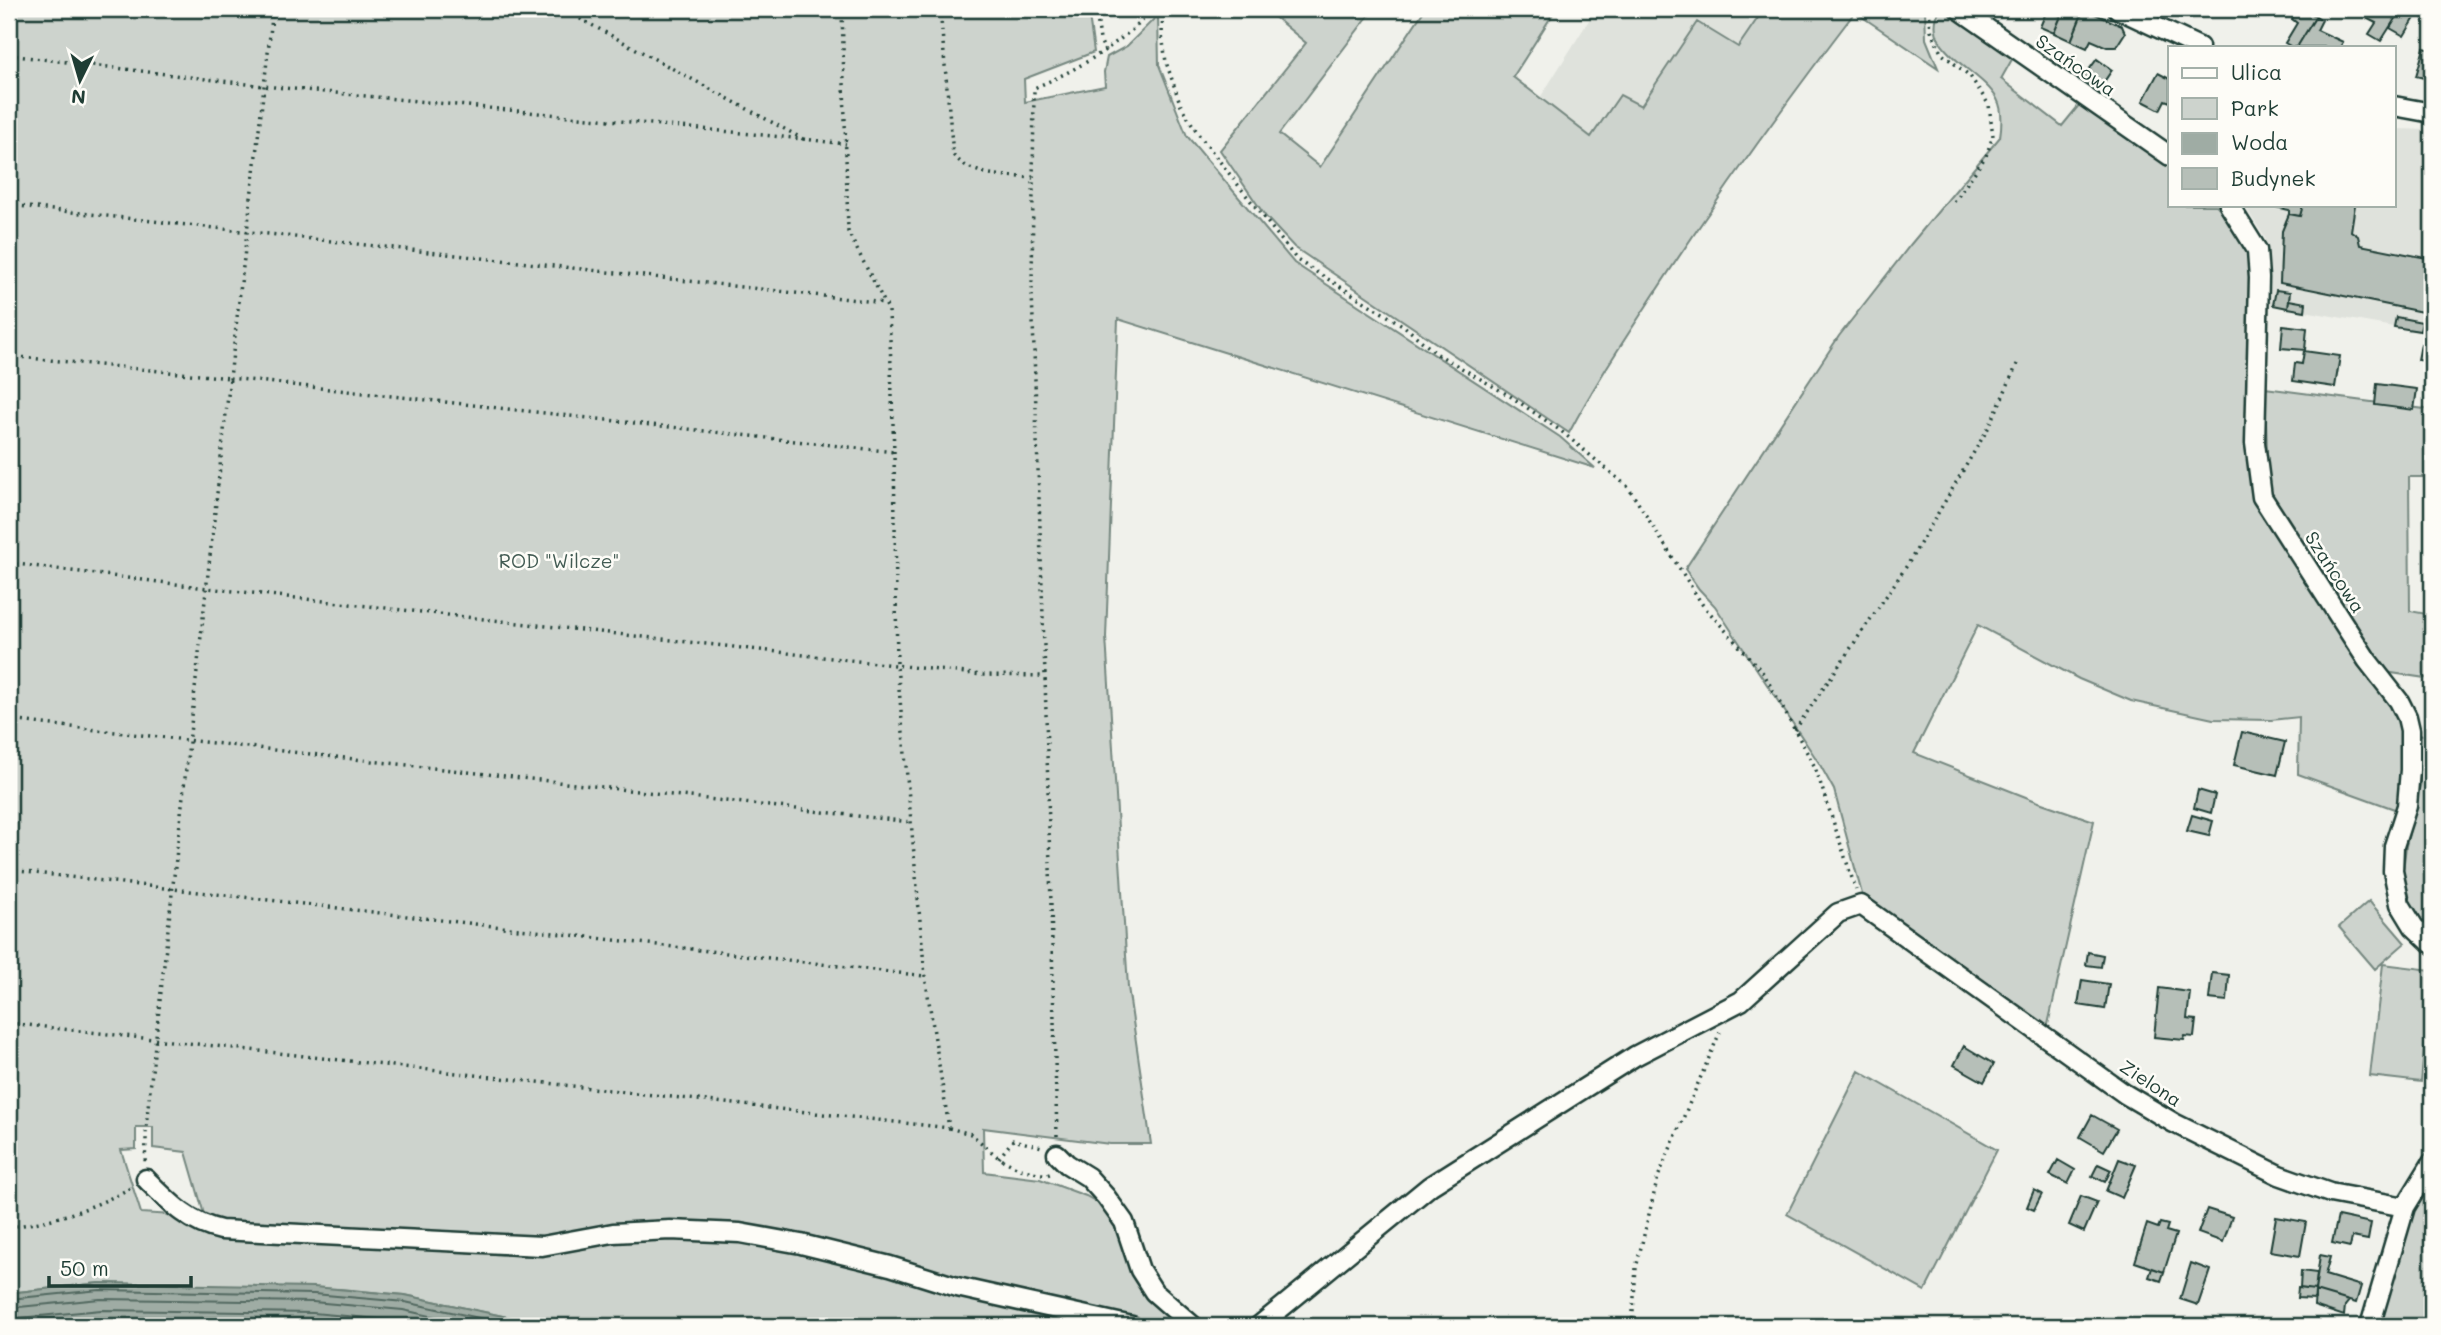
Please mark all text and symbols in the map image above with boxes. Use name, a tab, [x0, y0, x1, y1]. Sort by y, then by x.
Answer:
street label: Szańcowa	[2031, 28, 2121, 101]
north arrow	[46, 46, 116, 116]
legend	[2168, 46, 2396, 206]
text: Ulica	[2231, 58, 2282, 85]
text: N	[70, 84, 87, 111]
text: Park	[2231, 94, 2279, 121]
text: Woda	[2231, 128, 2288, 155]
text: Budynek	[2231, 164, 2316, 191]
street label: Szańcowa	[2300, 526, 2371, 617]
park label: ROD "Wilcze"	[499, 548, 619, 573]
street label: Zielona	[2116, 1053, 2187, 1112]
scale bar	[49, 1244, 191, 1288]
text: 50 m	[60, 1254, 109, 1281]

